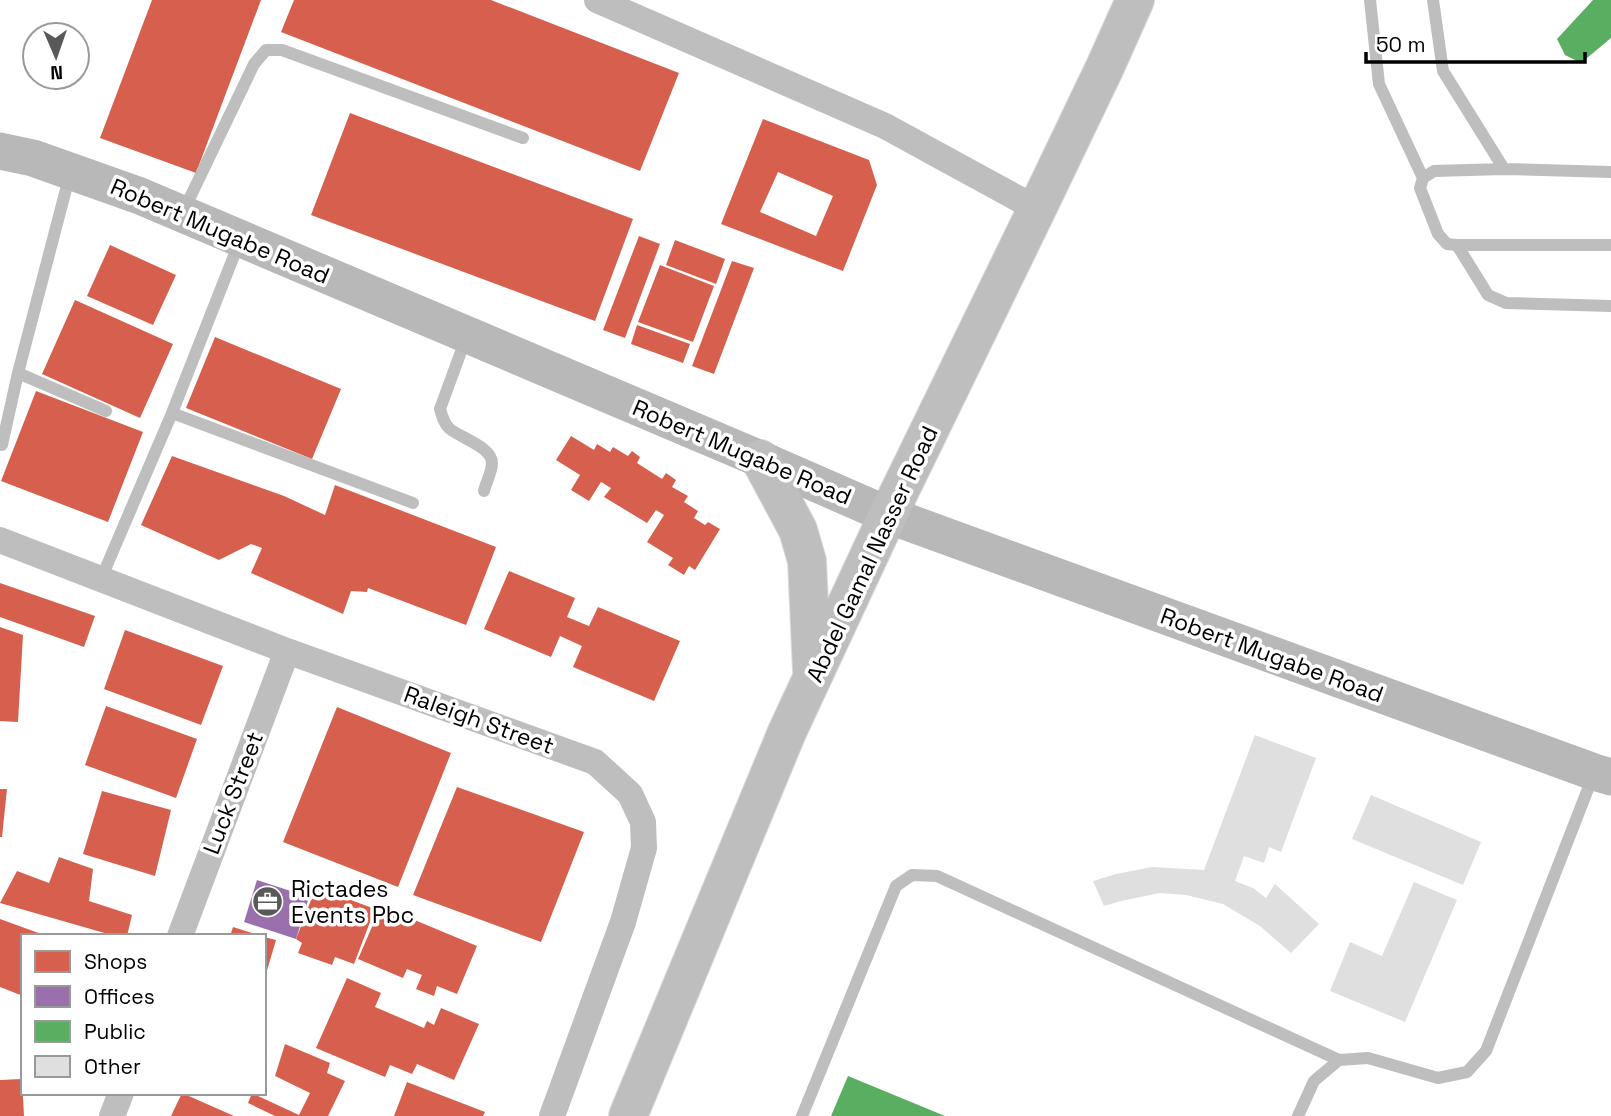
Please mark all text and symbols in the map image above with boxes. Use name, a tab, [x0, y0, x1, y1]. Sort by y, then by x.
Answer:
north arrow	[21, 21, 91, 91]
scale bar	[1366, 21, 1585, 65]
text: 50 m	[1376, 31, 1426, 58]
text: N	[50, 60, 63, 85]
street label: Robert Mugabe Road	[106, 171, 334, 291]
street label: Robert Mugabe Road	[628, 392, 856, 512]
street label: Abdel Gamal Nasser Road	[799, 421, 945, 687]
street label: Robert Mugabe Road	[1156, 601, 1388, 709]
street label: Raleigh Street	[400, 679, 558, 761]
street label: Luck Street	[196, 727, 270, 859]
place label: Rictades Events Pbc	[291, 874, 414, 930]
office icon: Rictades Events Pbc	[251, 885, 285, 919]
legend	[21, 934, 266, 1095]
text: Shops	[84, 948, 147, 975]
text: Offices	[84, 983, 155, 1010]
text: Public	[84, 1018, 146, 1045]
text: Other	[84, 1053, 141, 1080]

